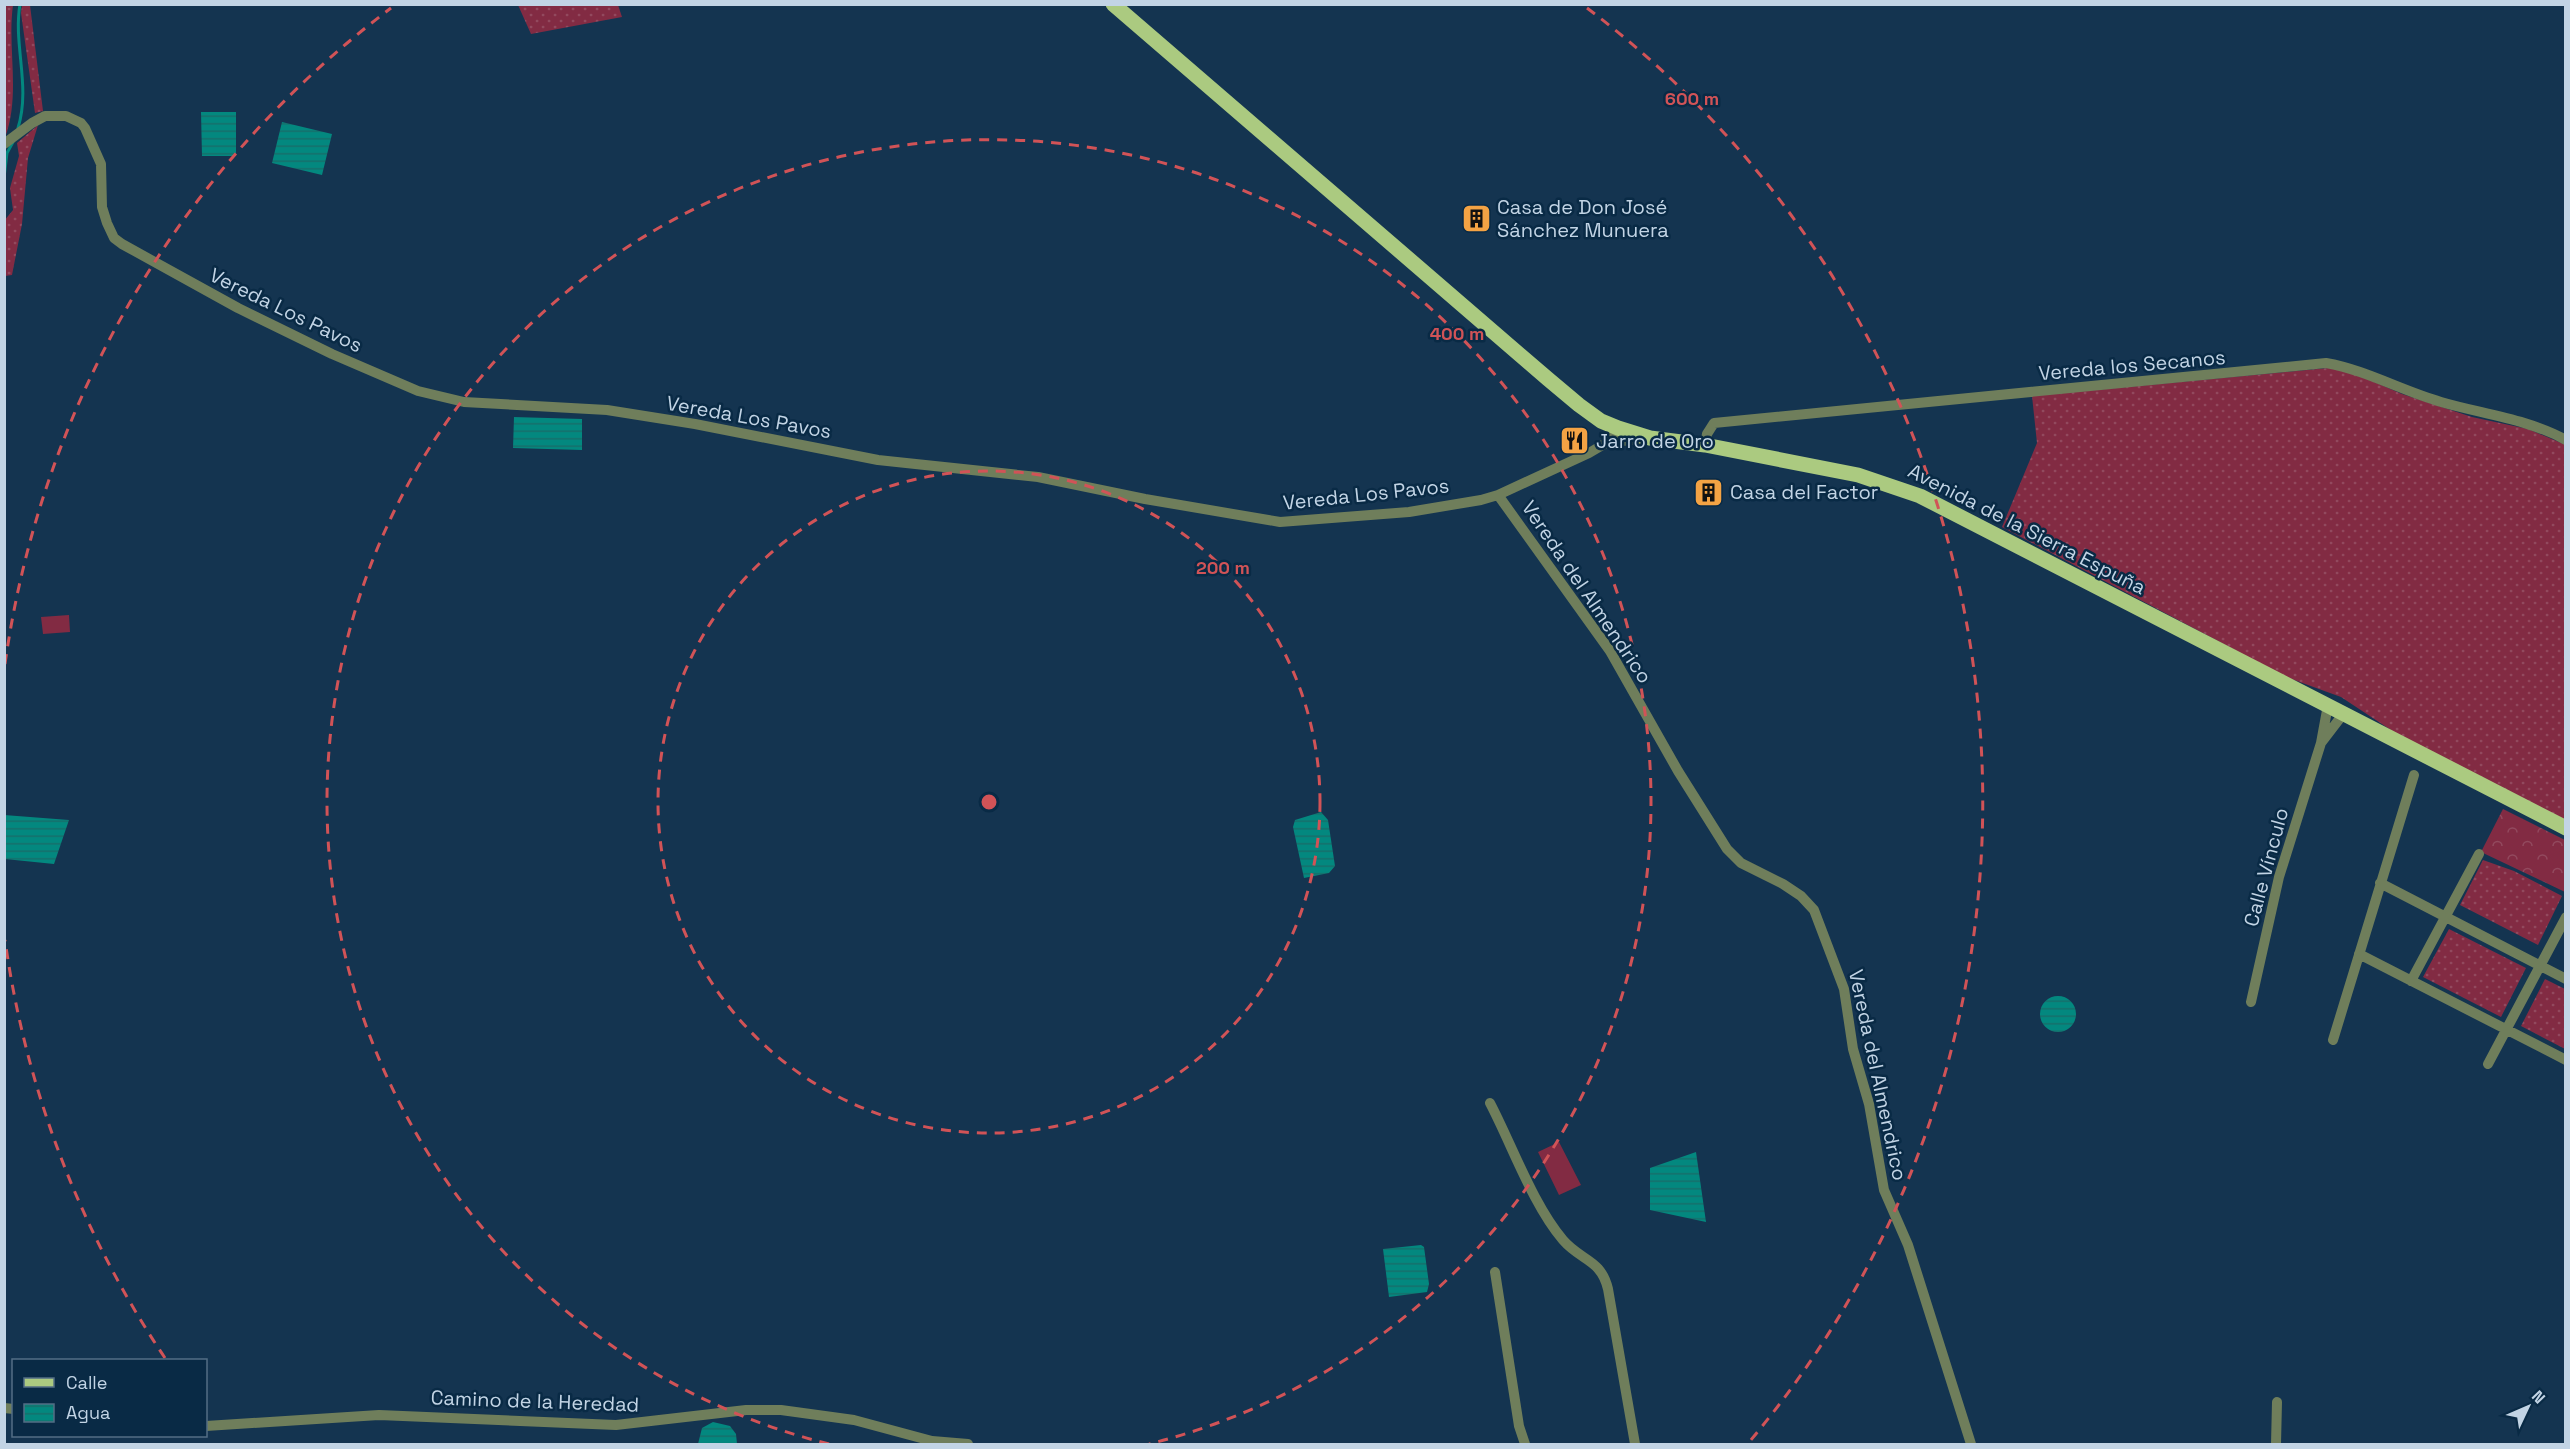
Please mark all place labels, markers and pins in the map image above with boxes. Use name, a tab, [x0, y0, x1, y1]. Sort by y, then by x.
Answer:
place label: Casa de Don José Sánchez Munuera	[1497, 194, 1669, 243]
building icon: Casa de Don José Sánchez Munuera	[1460, 202, 1492, 234]
restaurant icon: Jarro de Oro	[1559, 425, 1591, 457]
place label: Jarro de Oro	[1596, 428, 1714, 454]
building icon: Casa del Factor	[1693, 476, 1725, 508]
place label: Casa del Factor	[1730, 479, 1878, 505]
centre of rings	[979, 792, 999, 812]

